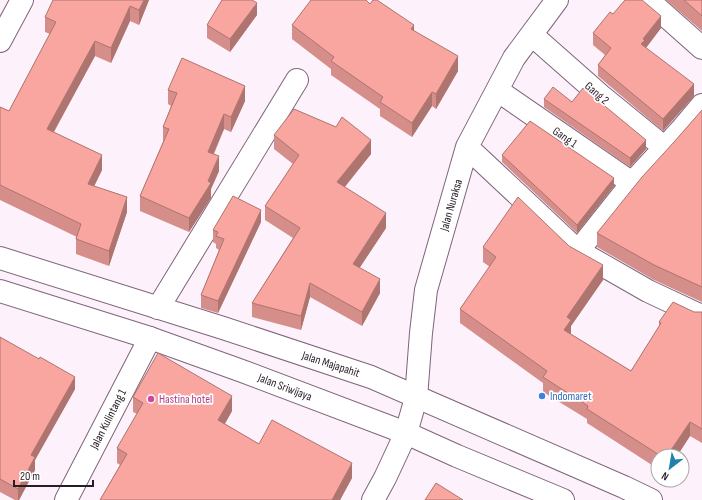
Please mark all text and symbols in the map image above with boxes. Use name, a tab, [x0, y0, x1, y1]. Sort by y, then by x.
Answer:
street label: Gang 2	[581, 79, 612, 108]
street label: Gang 1	[550, 124, 581, 152]
street label: Jalan Nuraksa	[437, 177, 466, 234]
street label: Jalan Majapahit	[299, 348, 362, 381]
street label: Jalan Sriwijaya	[255, 370, 314, 405]
street label: Jalan Kulintang 1	[86, 386, 130, 453]
place label: Indomaret	[550, 389, 592, 404]
marker: Indomaret	[537, 391, 547, 401]
place label: Hastina hotel	[159, 392, 212, 407]
marker: Hastina hotel	[146, 394, 156, 404]
north arrow	[650, 448, 690, 488]
scale bar	[14, 462, 93, 488]
text: 20 m	[20, 469, 40, 484]
text: N	[659, 469, 671, 483]

